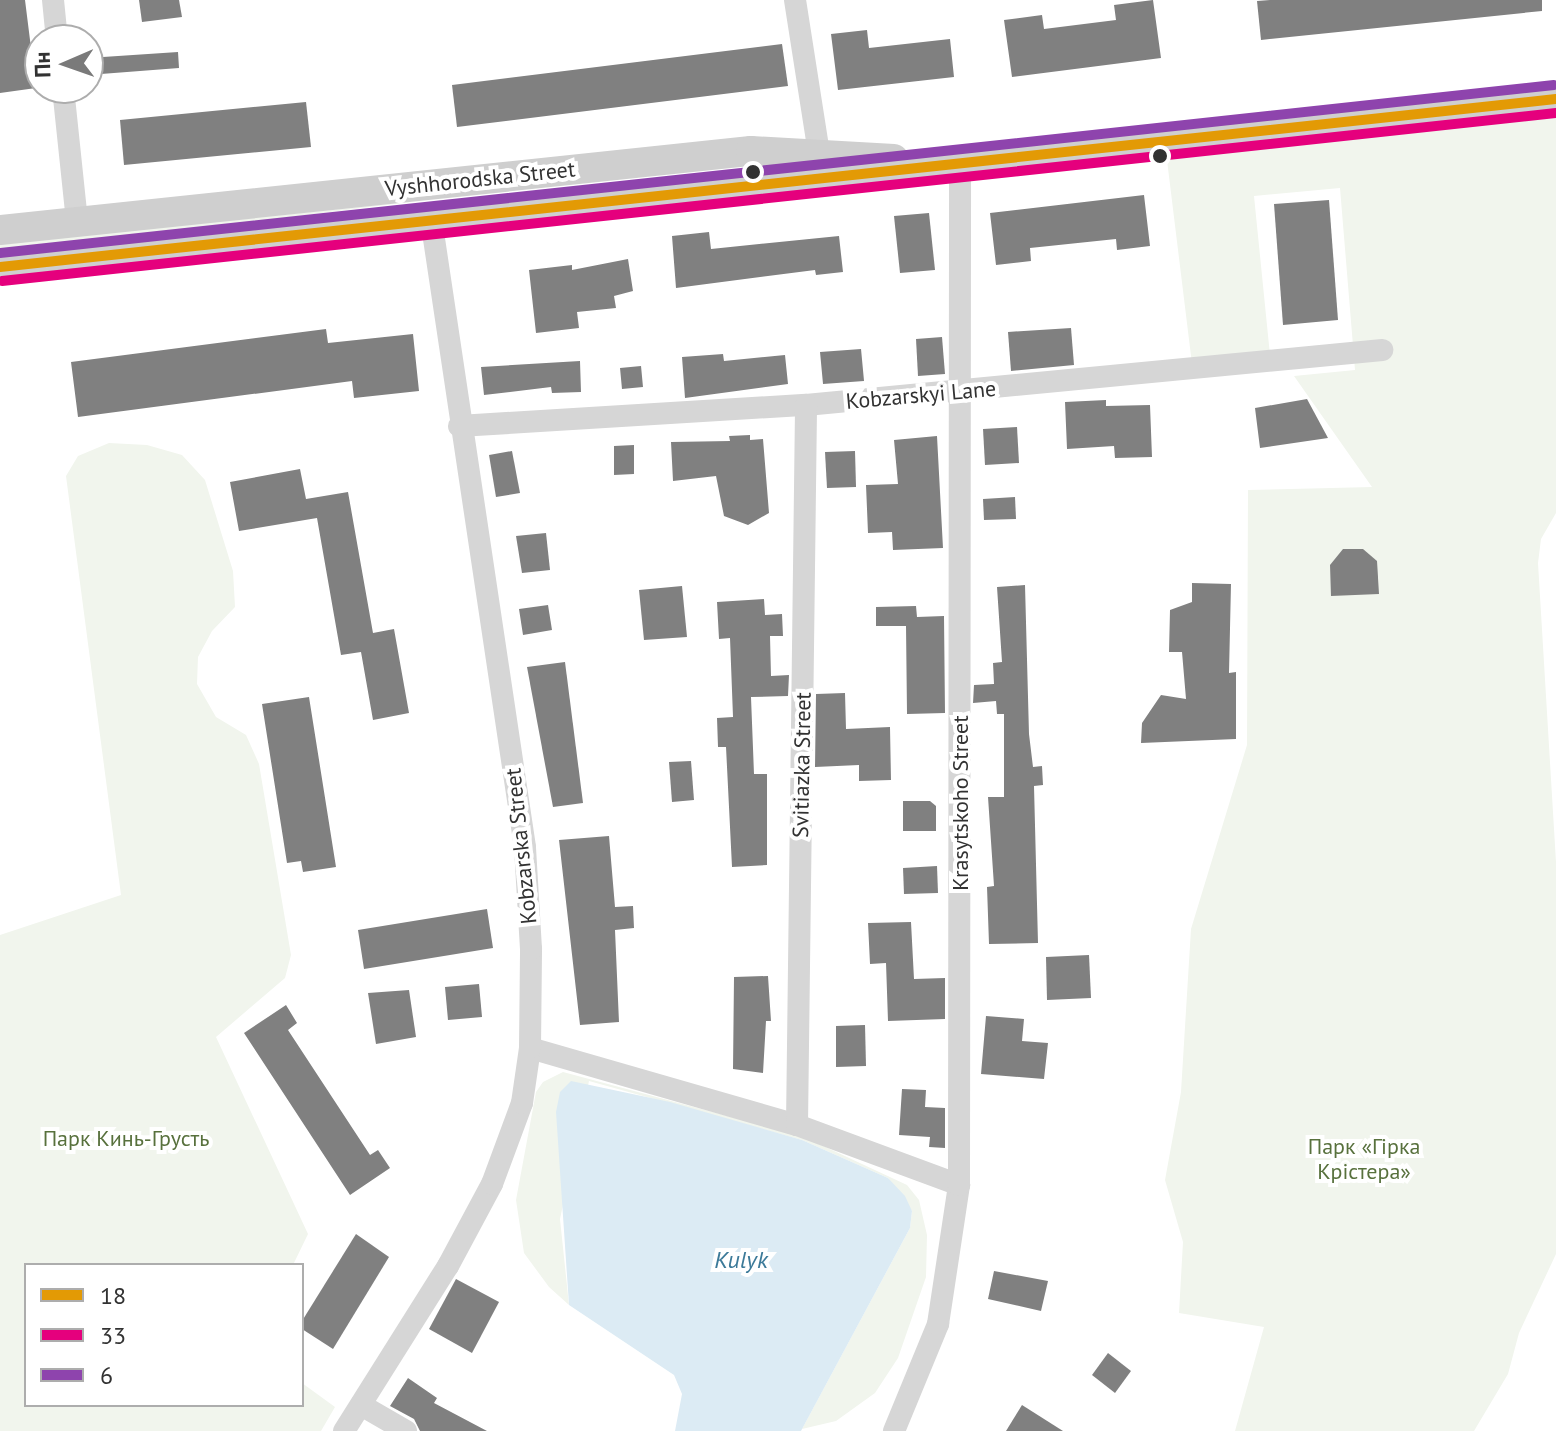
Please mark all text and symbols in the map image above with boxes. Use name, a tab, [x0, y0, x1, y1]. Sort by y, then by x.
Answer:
north arrow	[24, 24, 104, 104]
text: Пн	[28, 51, 56, 78]
unlabelled marker	[1152, 148, 1168, 164]
street label: Vyshhorodska Street	[384, 156, 576, 202]
unlabelled marker	[745, 164, 761, 180]
street label: Kobzarskyi Lane	[845, 375, 997, 415]
street label: Svitiazka Street	[788, 692, 816, 838]
street label: Krasytskoho Street	[948, 715, 974, 891]
street label: Kobzarska Street	[500, 767, 542, 925]
park label: Парк Кинь-Грусть	[43, 1126, 209, 1152]
park label: Парк «Гірка Крістера»	[1308, 1133, 1420, 1184]
water label: Kulyk	[714, 1246, 768, 1274]
legend	[24, 1263, 304, 1407]
text: 18	[100, 1280, 126, 1311]
text: 33	[100, 1320, 126, 1351]
text: 6	[100, 1360, 113, 1391]

